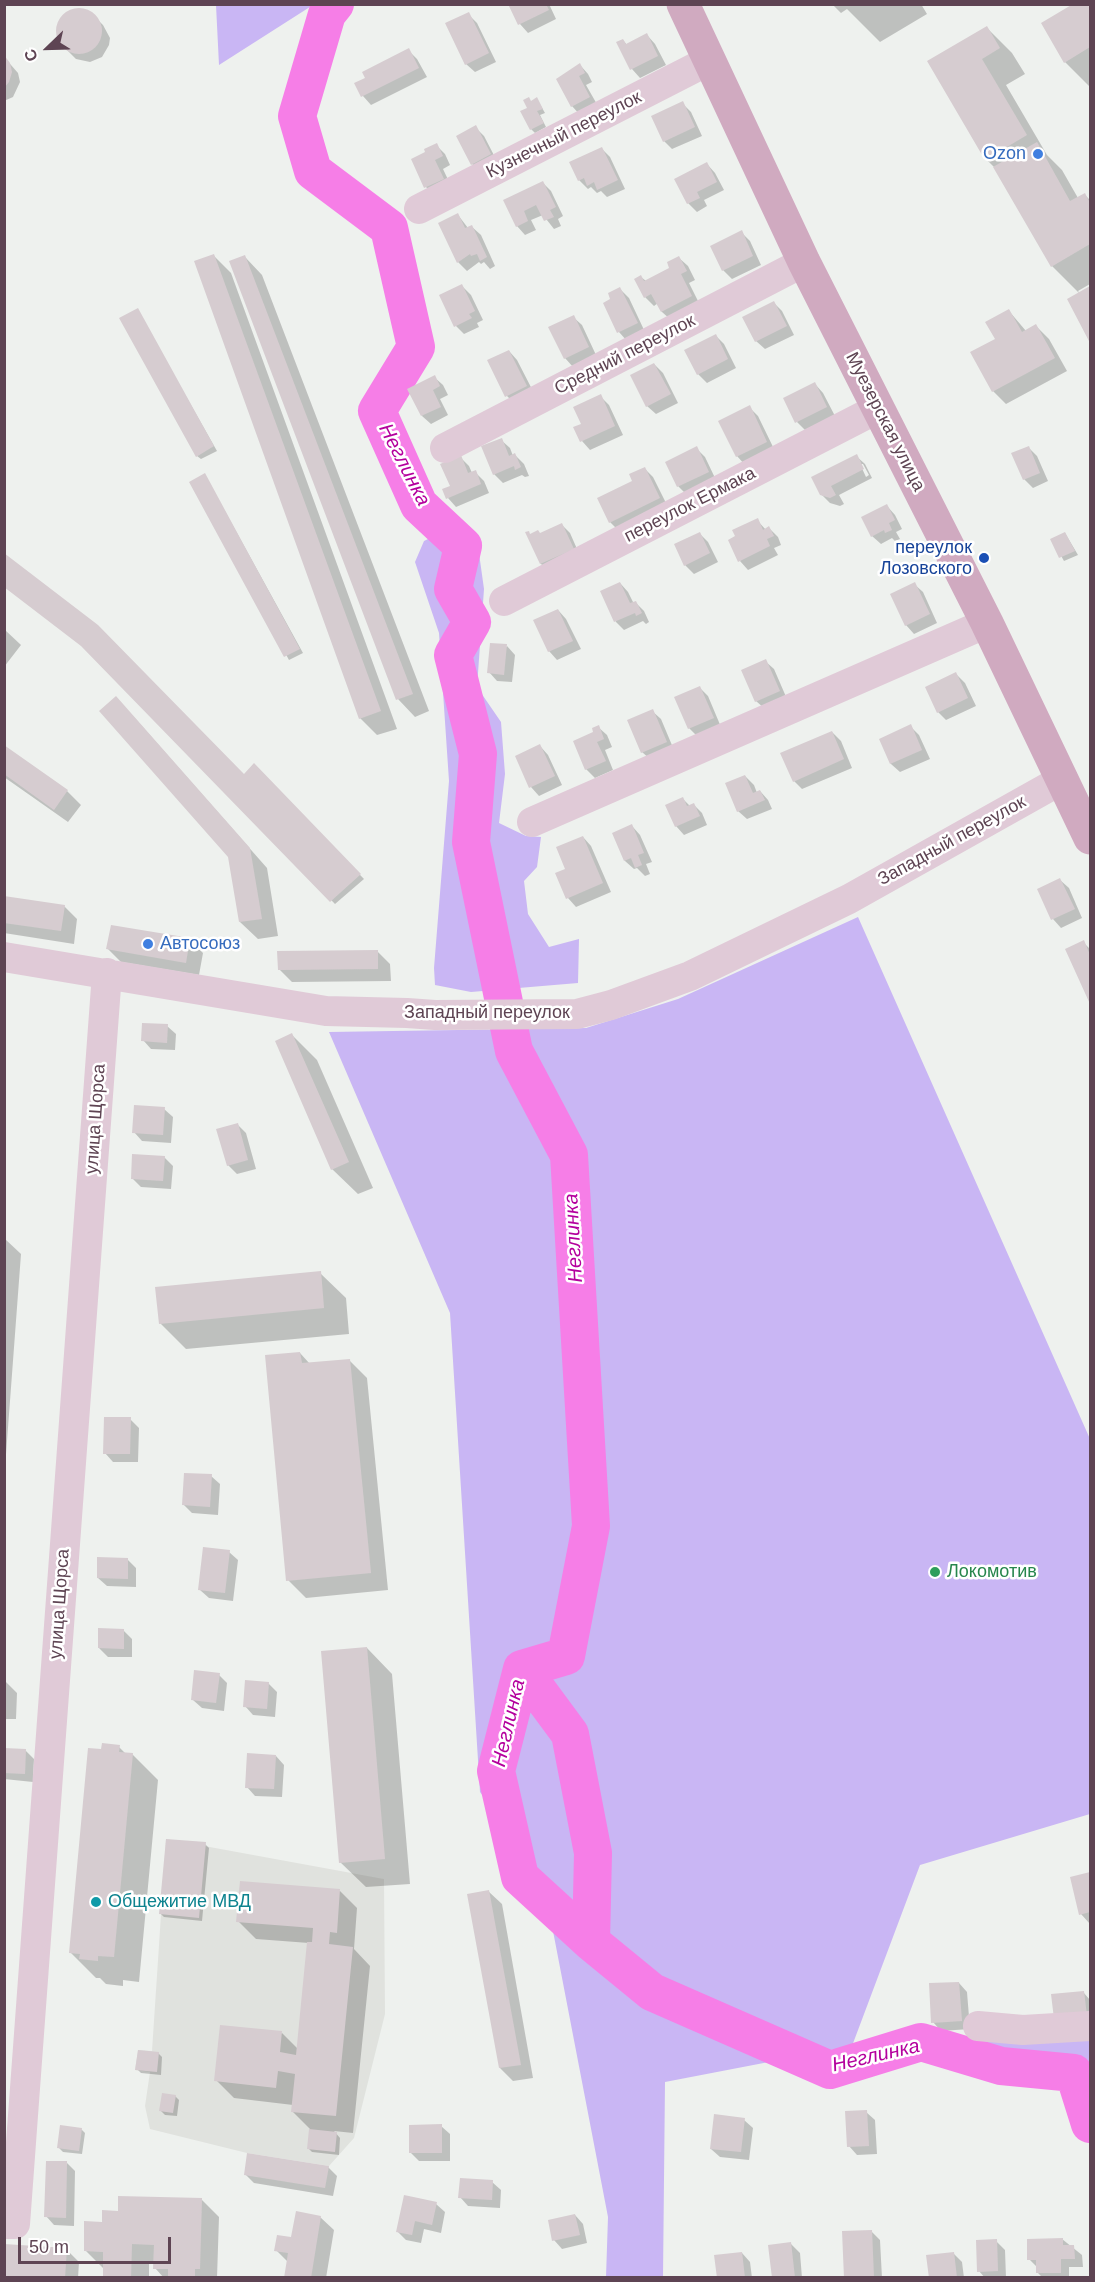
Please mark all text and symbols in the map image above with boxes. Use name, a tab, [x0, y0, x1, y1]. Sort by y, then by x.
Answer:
north arrow	[18, 18, 78, 78]
text: С	[21, 47, 41, 64]
street label: Кузнечный переулок	[483, 87, 645, 183]
place label: Ozon	[983, 143, 1026, 165]
marker: Ozon	[1031, 147, 1045, 161]
street label: Средний переулок	[551, 310, 699, 400]
street label: Муезерская улица	[841, 349, 929, 495]
water label: Неглинка	[373, 420, 435, 510]
street label: переулок Ермака	[621, 463, 759, 547]
place label: переулок Лозовского	[880, 537, 972, 580]
marker: переулок Лозовского	[977, 551, 991, 565]
street label: Западный переулок	[874, 791, 1030, 891]
place label: Автосоюз	[160, 933, 240, 955]
marker: Автосоюз	[141, 937, 155, 951]
street label: Западный переулок	[404, 1002, 570, 1024]
street label: улица Щорса	[81, 1063, 111, 1175]
water label: Неглинка	[560, 1193, 588, 1283]
street label: улица Щорса	[45, 1548, 75, 1660]
place label: Локомотив	[947, 1561, 1037, 1583]
marker: Локомотив	[928, 1565, 942, 1579]
water label: Неглинка	[487, 1677, 531, 1769]
place label: Общежитие МВД	[108, 1891, 251, 1913]
marker: Общежитие МВД	[89, 1895, 103, 1909]
water label: Неглинка	[830, 2034, 922, 2078]
scale bar	[21, 2225, 174, 2263]
text: 50 m	[29, 2237, 69, 2257]

